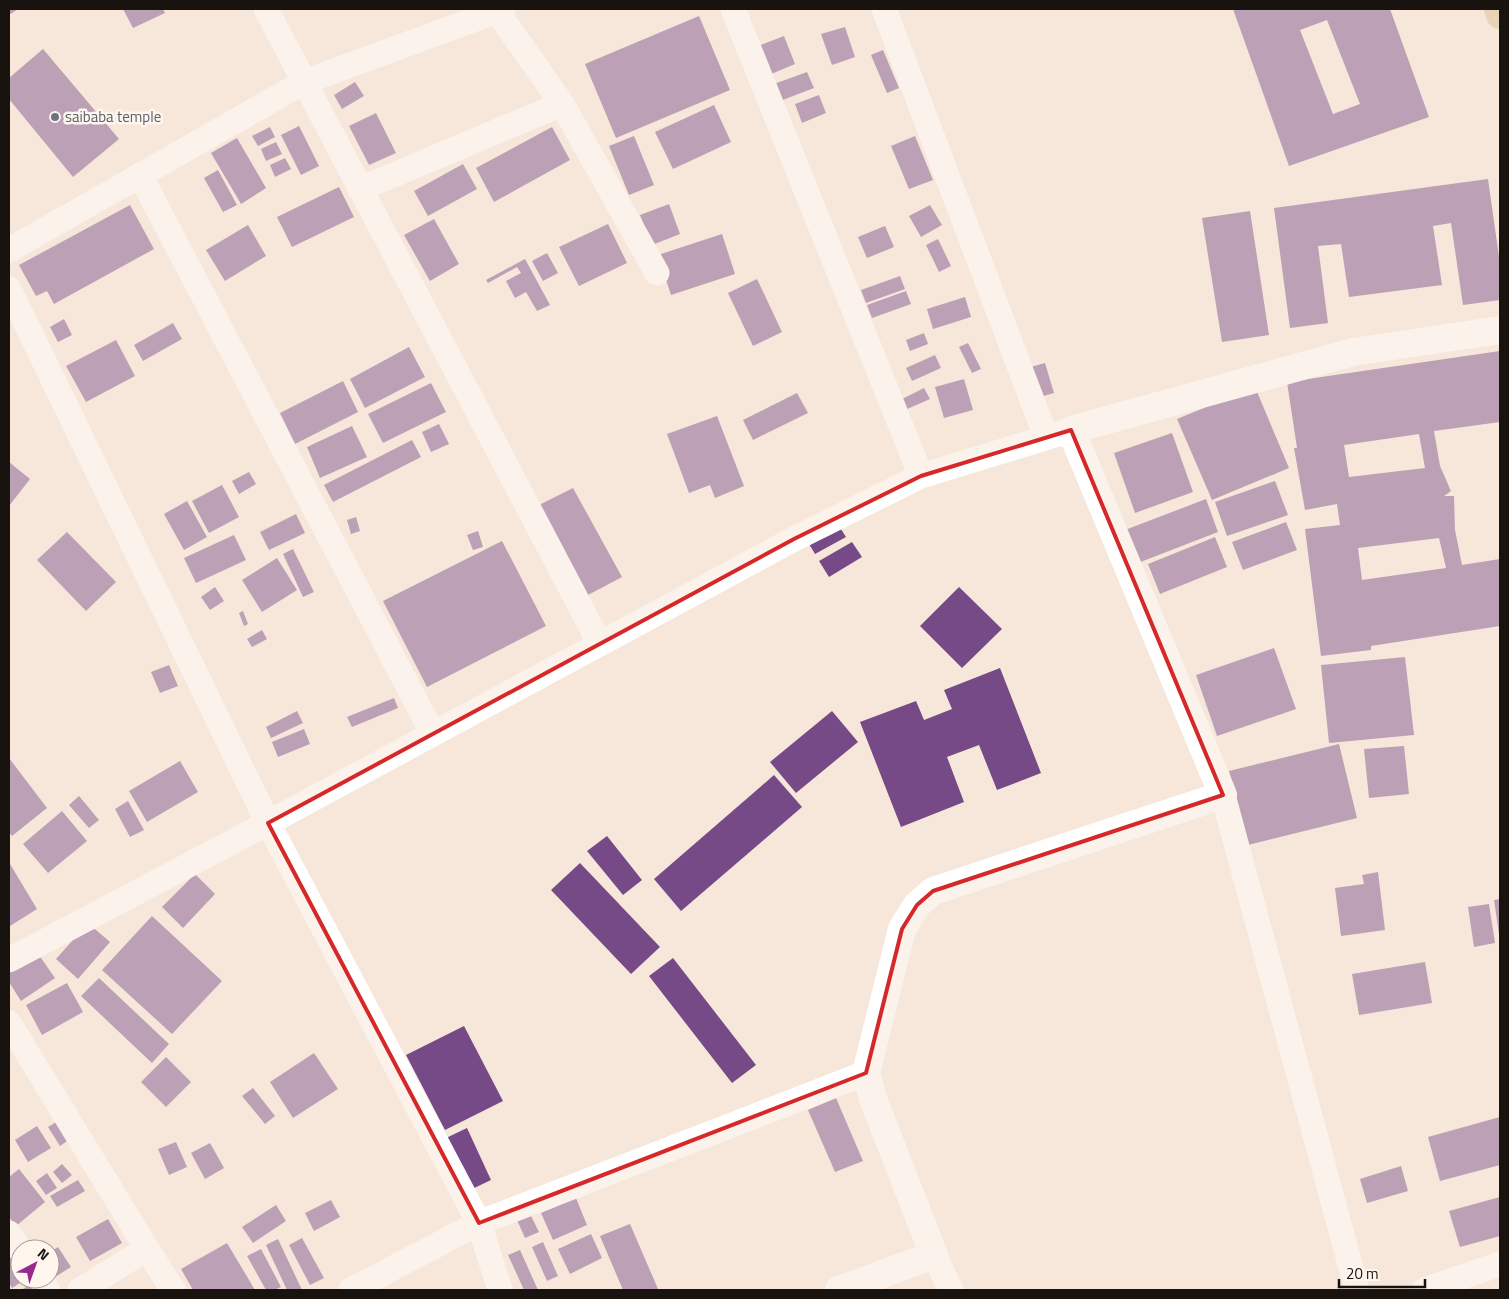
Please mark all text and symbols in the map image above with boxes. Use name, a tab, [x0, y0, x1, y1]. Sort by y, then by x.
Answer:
place label: saibaba temple	[65, 105, 161, 128]
marker: saibaba temple	[49, 111, 61, 123]
north arrow	[10, 1239, 60, 1289]
text: N	[33, 1243, 54, 1265]
scale bar	[1339, 1256, 1425, 1288]
text: 20 m	[1346, 1262, 1379, 1285]

